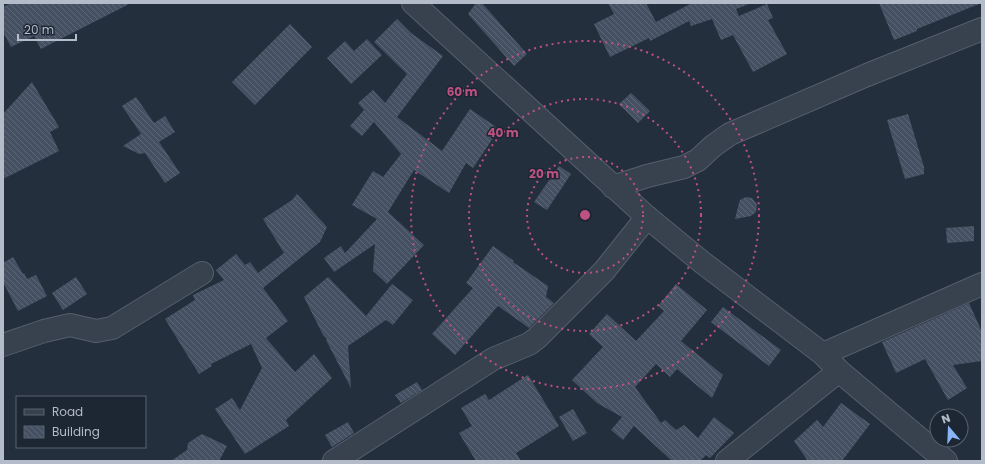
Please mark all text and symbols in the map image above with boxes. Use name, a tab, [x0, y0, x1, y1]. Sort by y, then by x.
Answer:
scale bar	[18, 16, 76, 42]
text: 20 m	[24, 21, 54, 38]
text: 60 m	[447, 83, 478, 100]
text: 40 m	[487, 124, 519, 141]
text: 20 m	[529, 165, 559, 182]
centre of rings	[578, 208, 592, 222]
legend	[16, 396, 146, 448]
text: Road	[52, 403, 83, 420]
north arrow	[929, 408, 969, 448]
text: N	[939, 410, 952, 427]
text: Building	[52, 423, 100, 440]

